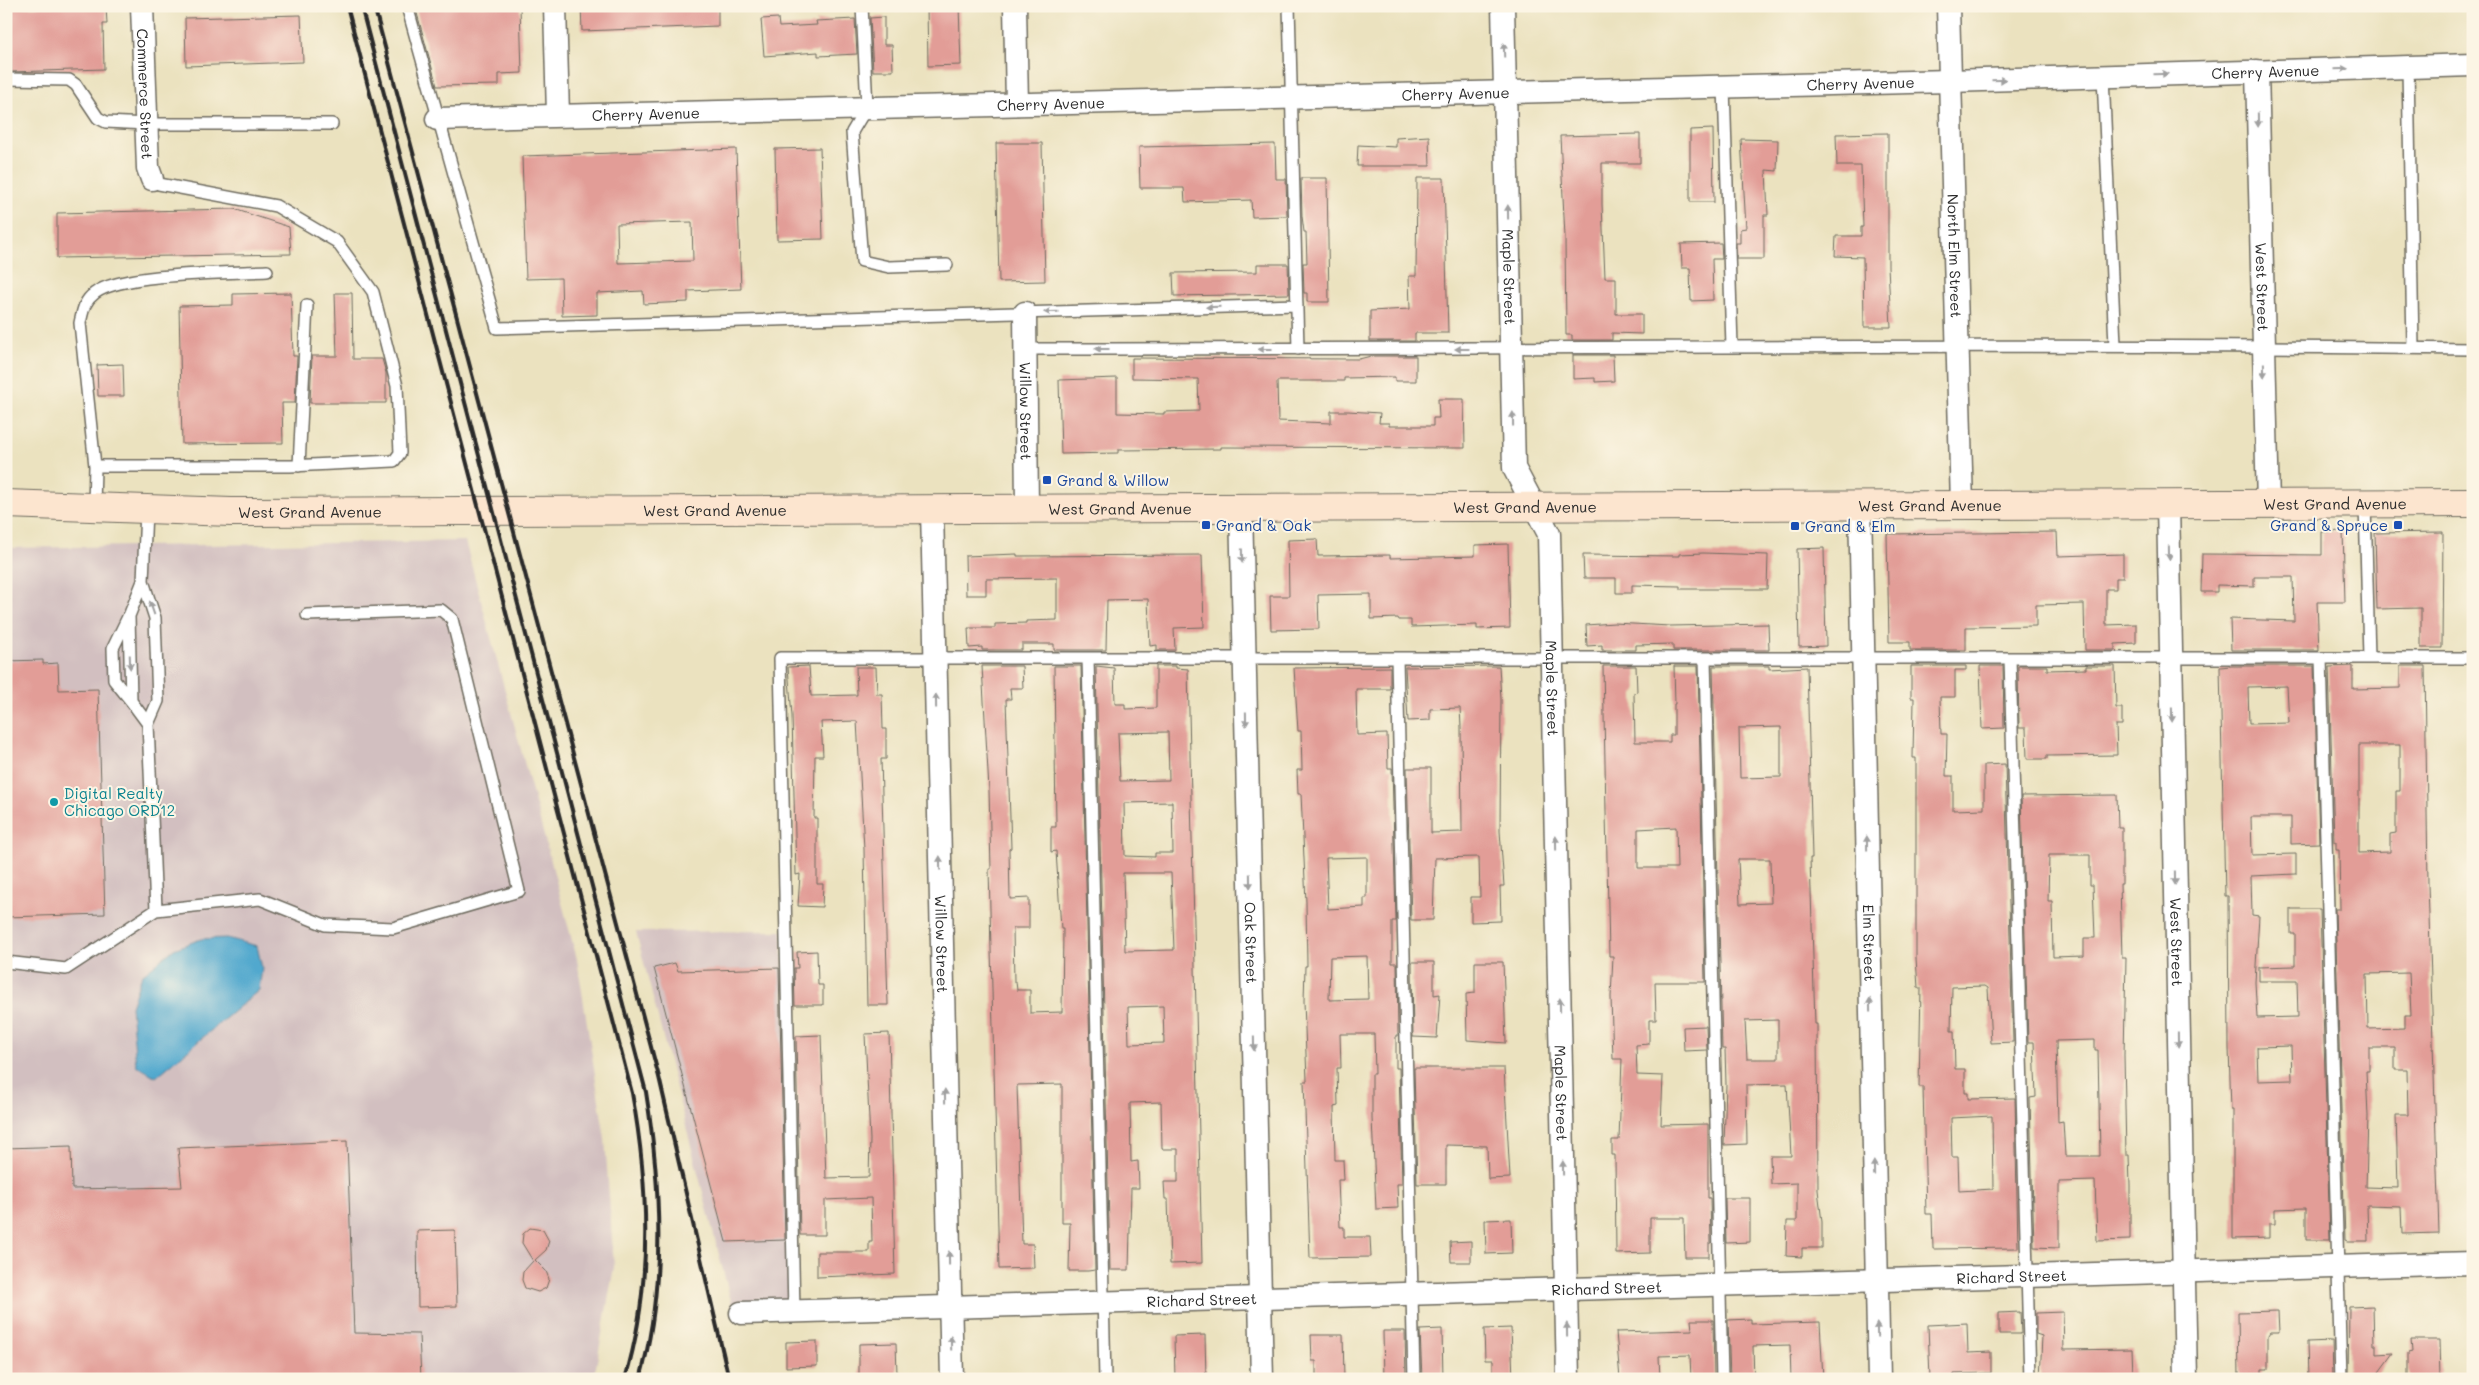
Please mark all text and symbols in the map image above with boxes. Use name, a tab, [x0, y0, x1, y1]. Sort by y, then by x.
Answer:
street label: Commerce Street	[133, 28, 158, 160]
one-way arrow	[1500, 42, 1508, 58]
street label: Cherry Avenue	[2211, 60, 2320, 83]
one-way arrow	[2333, 65, 2349, 73]
one-way arrow	[2153, 70, 2169, 78]
street label: Cherry Avenue	[1806, 72, 1915, 95]
one-way arrow	[1991, 75, 2007, 83]
street label: Cherry Avenue	[1401, 82, 1510, 105]
street label: Cherry Avenue	[996, 92, 1105, 115]
street label: Cherry Avenue	[592, 102, 700, 125]
one-way arrow	[2254, 112, 2262, 128]
street label: North Elm Street	[1943, 193, 1967, 318]
one-way arrow	[1504, 204, 1512, 220]
street label: Maple Street	[1498, 229, 1521, 325]
street label: West Street	[2251, 242, 2274, 332]
one-way arrow	[1205, 304, 1221, 312]
one-way arrow	[1042, 308, 1058, 316]
one-way arrow	[1094, 345, 1110, 353]
one-way arrow	[1256, 345, 1272, 353]
one-way arrow	[1454, 345, 1470, 353]
street label: Willow Street	[1016, 362, 1037, 460]
one-way arrow	[2260, 362, 2268, 378]
one-way arrow	[1508, 411, 1516, 427]
place label: Grand & Willow	[1057, 470, 1169, 490]
marker: Grand & Willow	[1041, 474, 1053, 486]
street label: West Grand Avenue	[2263, 493, 2407, 514]
street label: West Grand Avenue	[1858, 495, 2002, 515]
street label: West Grand Avenue	[1453, 497, 1597, 517]
street label: West Grand Avenue	[1048, 498, 1192, 519]
street label: West Grand Avenue	[643, 500, 787, 520]
street label: West Grand Avenue	[238, 501, 382, 522]
place label: Grand & Oak	[1216, 515, 1311, 535]
place label: Grand & Spruce	[2270, 515, 2388, 535]
place label: Grand & Elm	[1805, 516, 1896, 536]
marker: Grand & Oak	[1200, 519, 1212, 531]
marker: Grand & Spruce	[2392, 519, 2404, 531]
marker: Grand & Elm	[1789, 520, 1801, 532]
one-way arrow	[2165, 545, 2173, 561]
one-way arrow	[1239, 549, 1247, 565]
one-way arrow	[148, 600, 155, 615]
street label: Maple Street	[1541, 640, 1564, 736]
one-way arrow	[127, 654, 135, 670]
one-way arrow	[932, 693, 940, 709]
one-way arrow	[2168, 707, 2176, 723]
one-way arrow	[1242, 711, 1250, 727]
place label: Digital Realty Chicago ORD12	[64, 783, 175, 820]
marker: Digital Realty Chicago ORD12	[48, 796, 60, 808]
one-way arrow	[1552, 834, 1560, 850]
one-way arrow	[1863, 834, 1871, 850]
one-way arrow	[936, 855, 944, 871]
one-way arrow	[2171, 870, 2179, 886]
one-way arrow	[1246, 874, 1254, 890]
street label: Willow Street	[931, 894, 953, 993]
street label: West Street	[2166, 897, 2188, 987]
street label: Oak Street	[1241, 902, 1262, 984]
street label: Elm Street	[1859, 904, 1880, 982]
one-way arrow	[1556, 997, 1564, 1013]
one-way arrow	[1866, 997, 1874, 1013]
one-way arrow	[2174, 1032, 2182, 1048]
one-way arrow	[1250, 1036, 1258, 1052]
street label: Maple Street	[1550, 1045, 1573, 1141]
one-way arrow	[941, 1087, 949, 1103]
one-way arrow	[1559, 1159, 1567, 1175]
one-way arrow	[1869, 1159, 1877, 1175]
one-way arrow	[945, 1250, 953, 1266]
street label: Richard Street	[1956, 1265, 2067, 1288]
street label: Richard Street	[1551, 1276, 1662, 1300]
street label: Richard Street	[1146, 1288, 1257, 1311]
one-way arrow	[1563, 1322, 1571, 1338]
one-way arrow	[1873, 1322, 1881, 1338]
one-way arrow	[947, 1335, 955, 1351]

